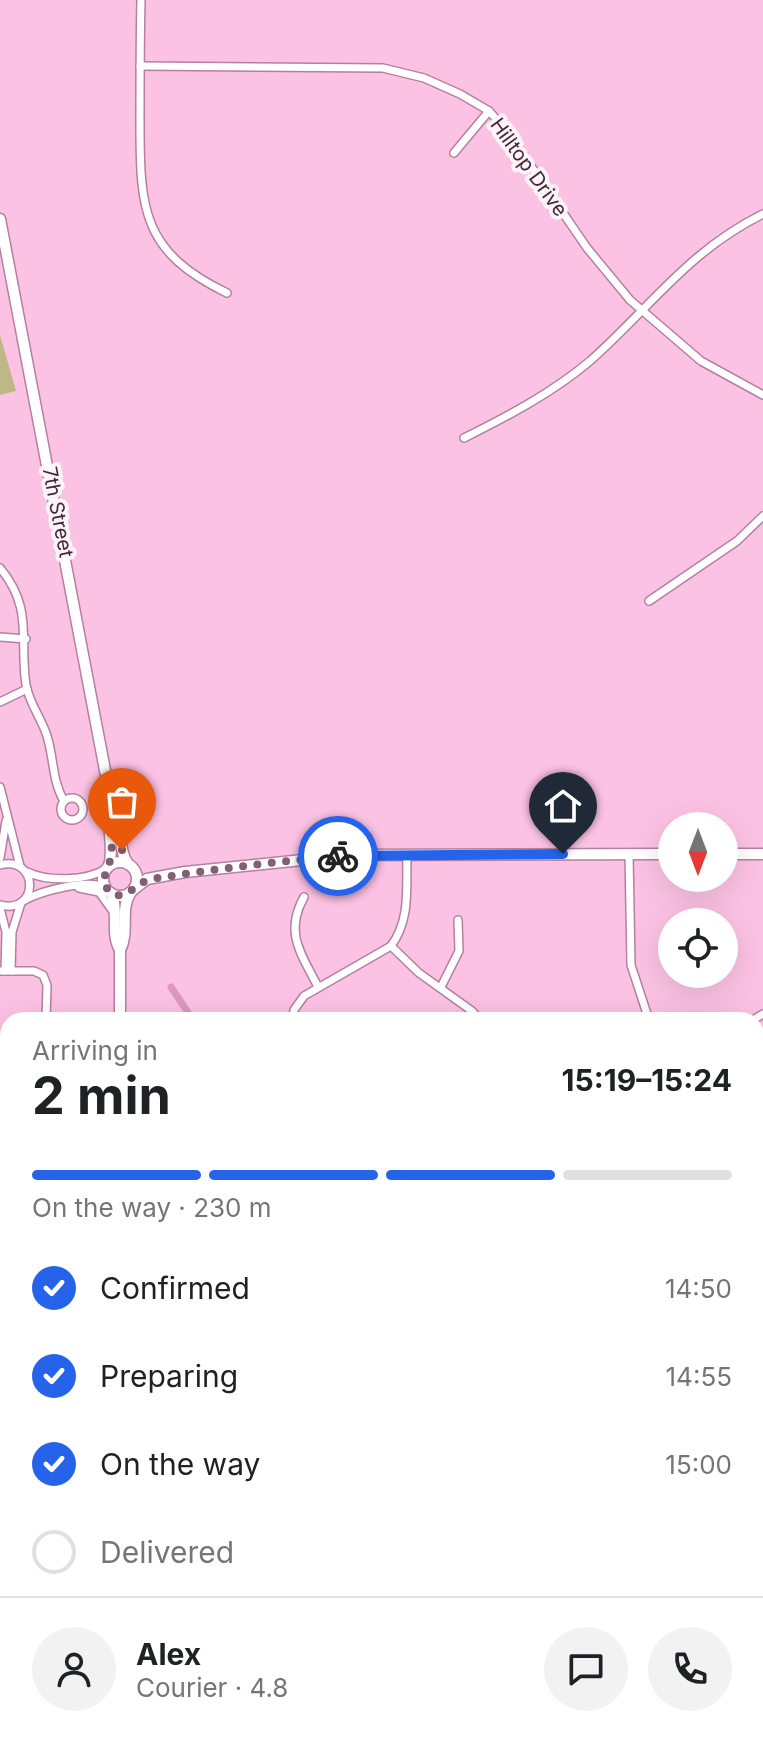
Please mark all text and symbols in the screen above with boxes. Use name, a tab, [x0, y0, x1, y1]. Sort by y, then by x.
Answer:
street label: Hilltop Drive	[485, 113, 573, 221]
street label: 7th Street	[37, 465, 79, 560]
pin	[88, 768, 156, 850]
pin	[529, 772, 597, 854]
icon: bag	[100, 780, 144, 824]
icon: home	[541, 784, 585, 828]
north arrow	[658, 812, 738, 892]
map controls	[658, 812, 738, 988]
courier	[298, 816, 378, 896]
icon: bike	[316, 834, 360, 878]
button: locate	[658, 908, 738, 988]
text: Arriving in	[32, 1035, 158, 1066]
text: 15:19–15:24	[562, 1062, 732, 1098]
text: 2 min	[32, 1064, 171, 1127]
text: On the way · 230 m	[32, 1192, 272, 1223]
icon: check	[32, 1266, 76, 1310]
text: Confirmed	[100, 1270, 250, 1306]
text: 14:50	[665, 1273, 732, 1304]
icon: check	[32, 1354, 76, 1398]
text: Preparing	[100, 1358, 238, 1394]
text: 14:55	[666, 1361, 732, 1392]
icon: check	[32, 1442, 76, 1486]
text: On the way	[100, 1446, 260, 1482]
text: 15:00	[665, 1449, 732, 1480]
text: Delivered	[100, 1534, 234, 1570]
button: person	[32, 1627, 116, 1711]
button: chat	[544, 1627, 628, 1711]
button: phone	[648, 1627, 732, 1711]
text: Alex	[136, 1636, 201, 1672]
text: Courier · 4.8	[136, 1672, 288, 1703]

